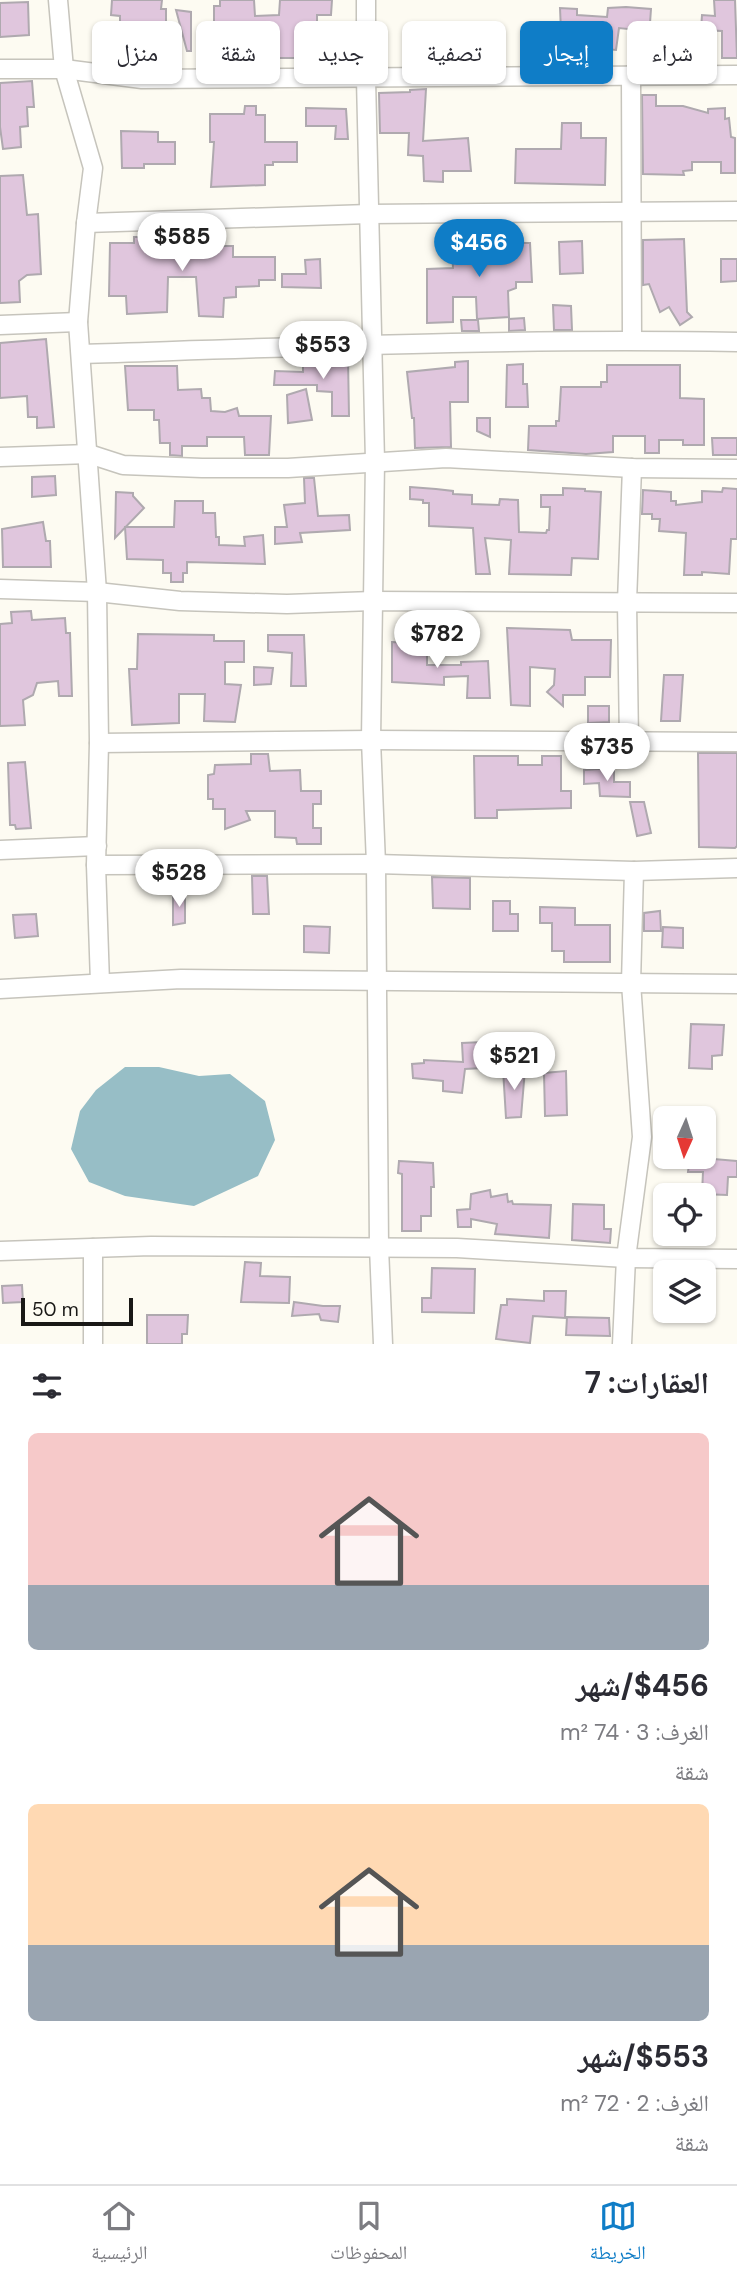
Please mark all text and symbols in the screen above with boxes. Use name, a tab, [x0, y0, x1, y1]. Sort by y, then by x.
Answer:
chip: منزل	[92, 21, 182, 84]
chip: شقة	[196, 21, 280, 84]
chip: جديد	[294, 21, 388, 84]
chip: تصفية	[402, 21, 506, 84]
chip: إيجار	[520, 21, 613, 84]
chip: شراء	[627, 21, 717, 84]
pin: $585	[141, 214, 223, 273]
pin: $456	[438, 219, 520, 279]
text: $585	[153, 221, 211, 251]
text: $456	[450, 227, 508, 257]
pin: $553	[282, 322, 364, 381]
text: $553	[295, 329, 351, 359]
pin: $782	[396, 610, 478, 670]
text: $782	[410, 618, 464, 648]
pin: $735	[566, 724, 648, 783]
text: $735	[580, 731, 634, 761]
pin: $528	[138, 850, 220, 909]
text: $528	[151, 857, 207, 887]
pin: $521	[473, 1032, 555, 1092]
text: $521	[489, 1040, 539, 1070]
north arrow	[653, 1106, 716, 1169]
map controls	[653, 1106, 716, 1323]
button: locate	[653, 1183, 716, 1246]
button: layers	[653, 1260, 716, 1323]
scale bar	[21, 1295, 133, 1327]
text: 50 m	[32, 1297, 79, 1322]
text: العقارات: 7	[585, 1363, 709, 1402]
icon: filters	[28, 1367, 66, 1405]
icon: home	[306, 1478, 432, 1604]
text: $456/شهر	[576, 1666, 709, 1705]
text: الغرف: 3 · 74 m²	[560, 1717, 709, 1747]
text: شقة	[675, 1757, 709, 1787]
icon: home	[306, 1849, 432, 1975]
text: $553/شهر	[578, 2037, 709, 2076]
text: الغرف: 2 · 72 m²	[560, 2088, 709, 2118]
text: شقة	[675, 2128, 709, 2158]
tab: الرئيسية	[91, 2197, 148, 2271]
tab: المحفوظات	[330, 2197, 407, 2271]
tab: الخريطة	[590, 2197, 646, 2271]

